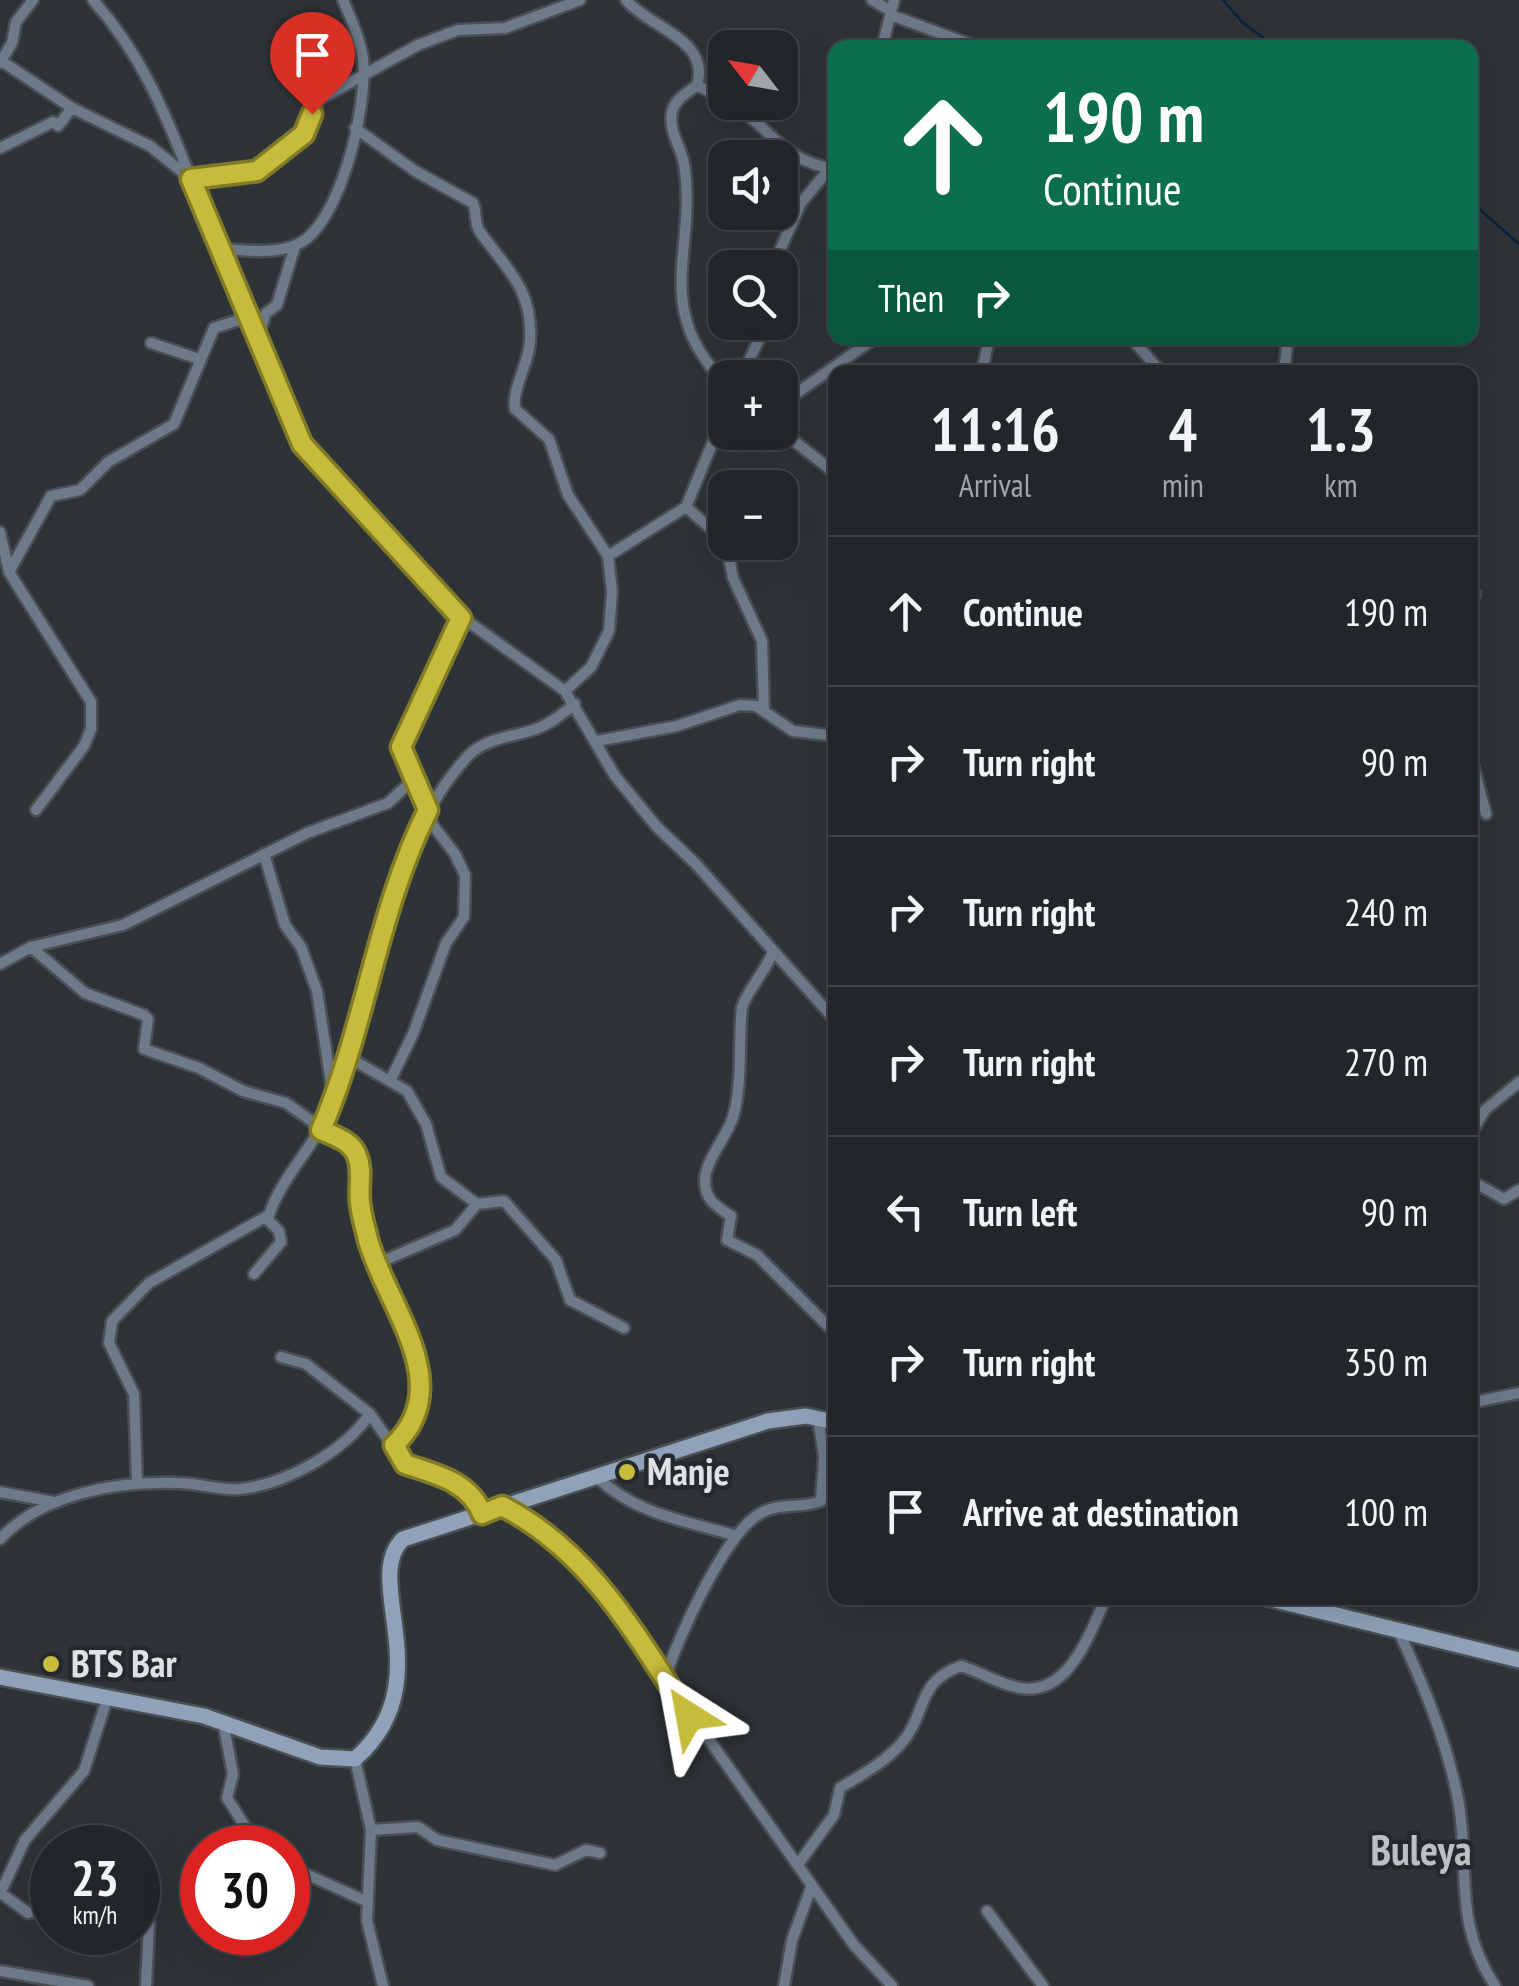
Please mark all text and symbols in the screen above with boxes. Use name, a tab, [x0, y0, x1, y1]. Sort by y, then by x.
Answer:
pin	[270, 12, 355, 115]
icon: arrive	[285, 27, 340, 82]
north arrow	[708, 30, 798, 120]
map controls	[708, 30, 798, 560]
text: 190 m	[1043, 71, 1204, 161]
icon: ahead	[878, 80, 1008, 210]
button: sound	[708, 140, 798, 230]
text: Continue	[1043, 159, 1182, 217]
button: search	[708, 250, 798, 340]
icon: right	[964, 270, 1019, 325]
text: Then	[878, 273, 944, 322]
button: +	[708, 360, 798, 450]
text: 11:16	[930, 390, 1060, 468]
text: 4	[1168, 390, 1197, 468]
text: 1.3	[1306, 390, 1376, 468]
text: Arrival	[959, 464, 1031, 506]
text: min	[1162, 464, 1204, 506]
text: km	[1324, 464, 1357, 506]
button: −	[708, 470, 798, 560]
icon: ahead	[878, 584, 933, 639]
text: Continue	[963, 587, 1083, 636]
text: 190 m	[1344, 587, 1428, 636]
icon: right	[878, 734, 933, 789]
text: Turn right	[963, 737, 1095, 786]
text: 90 m	[1361, 737, 1428, 786]
icon: right	[878, 884, 933, 939]
text: Turn right	[963, 887, 1095, 936]
text: 240 m	[1344, 887, 1428, 936]
icon: right	[878, 1034, 933, 1089]
text: Turn right	[963, 1037, 1095, 1086]
text: 270 m	[1344, 1037, 1428, 1086]
icon: left	[878, 1184, 933, 1239]
text: Turn left	[963, 1187, 1077, 1236]
text: 90 m	[1361, 1187, 1428, 1236]
icon: right	[878, 1334, 933, 1389]
text: Turn right	[963, 1337, 1095, 1386]
text: 350 m	[1344, 1337, 1428, 1386]
place label: Manje	[647, 1446, 730, 1495]
marker: Manje	[616, 1461, 638, 1483]
icon: arrive	[878, 1484, 933, 1539]
text: Arrive at destination	[963, 1487, 1239, 1536]
text: 100 m	[1344, 1487, 1428, 1536]
place label: BTS Bar	[71, 1638, 177, 1687]
marker: BTS Bar	[40, 1653, 62, 1675]
position arrow	[637, 1664, 741, 1768]
district label: Buleya	[1370, 1822, 1472, 1877]
speed limit sign: 30	[180, 1825, 310, 1955]
text: 23	[71, 1845, 119, 1910]
text: km/h	[73, 1899, 117, 1931]

